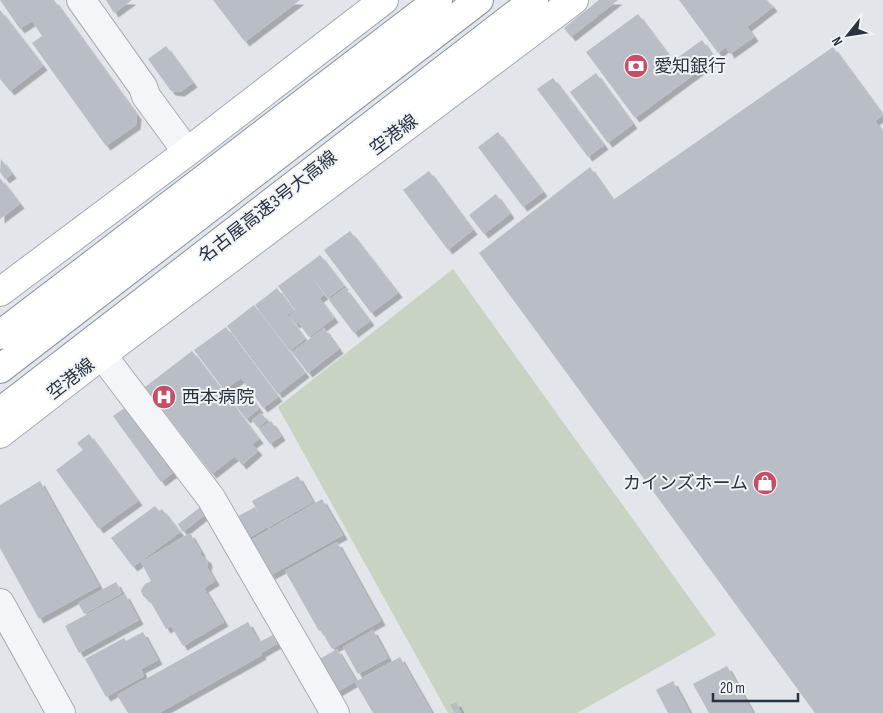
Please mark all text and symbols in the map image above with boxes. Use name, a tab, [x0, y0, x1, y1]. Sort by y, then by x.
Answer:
north arrow	[823, 10, 873, 60]
text: N	[828, 34, 846, 49]
bank icon: 愛知銀行	[623, 53, 649, 79]
place label: 愛知銀行	[654, 56, 726, 77]
street label: 空港線	[366, 110, 422, 160]
street label: 名古屋高速3号大高線	[195, 147, 341, 267]
street label: 空港線	[43, 354, 99, 404]
hospital icon: 西本病院	[151, 384, 177, 410]
place label: 西本病院	[182, 387, 254, 408]
shop icon: カインズホーム	[752, 470, 778, 496]
place label: カインズホーム	[623, 473, 748, 494]
scale bar	[713, 670, 798, 702]
text: 20 m	[720, 679, 745, 698]

